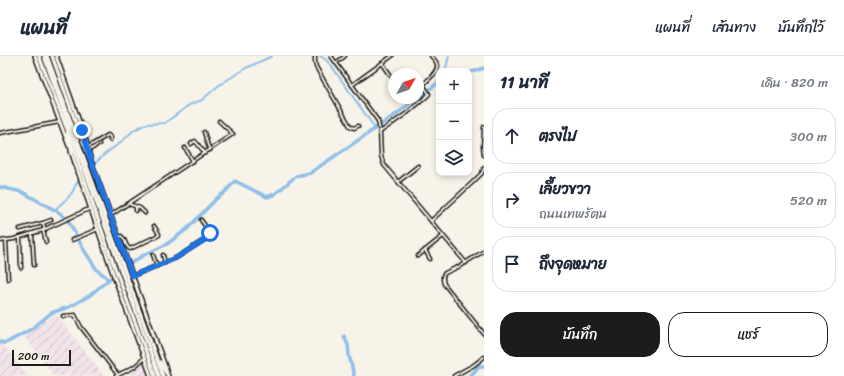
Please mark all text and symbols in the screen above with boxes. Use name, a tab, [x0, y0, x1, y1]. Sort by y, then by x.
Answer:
text: แผนที่	[20, 11, 67, 44]
text: แผนที่	[655, 15, 690, 40]
text: เส้นทาง	[712, 15, 756, 40]
text: บันทึกไว้	[778, 15, 824, 40]
text: 11 นาที	[500, 67, 549, 97]
north arrow	[388, 68, 424, 104]
map controls	[436, 68, 472, 176]
button: +	[436, 68, 472, 104]
text: เดิน · 820 m	[761, 71, 828, 94]
button: −	[436, 104, 472, 140]
route end	[73, 121, 91, 139]
text: ตรงไป	[539, 123, 577, 149]
icon: ahead	[501, 125, 523, 147]
text: 300 m	[790, 125, 827, 148]
button: layers	[436, 140, 472, 176]
text: เลี้ยวขวา	[539, 176, 591, 202]
icon: right	[501, 189, 523, 211]
text: 520 m	[790, 189, 827, 212]
text: ถนนเทพรัตน	[539, 202, 607, 225]
route start	[201, 224, 219, 242]
text: ถึงจุดหมาย	[539, 251, 607, 277]
icon: arrive	[501, 253, 523, 275]
button: บันทึก	[500, 312, 660, 357]
button: แชร์	[668, 312, 828, 357]
text: 200 m	[18, 347, 50, 366]
scale bar	[12, 348, 71, 367]

